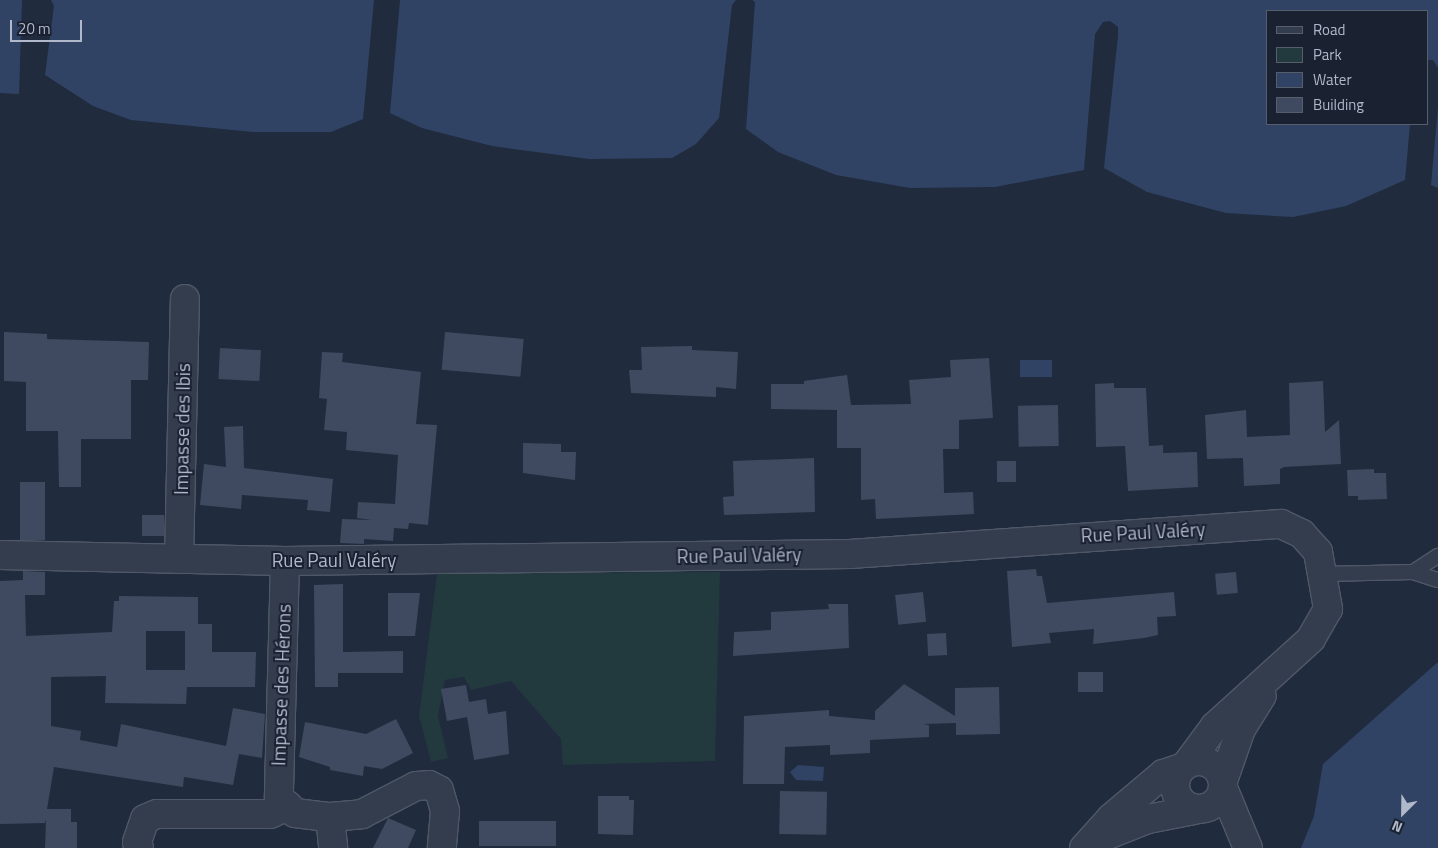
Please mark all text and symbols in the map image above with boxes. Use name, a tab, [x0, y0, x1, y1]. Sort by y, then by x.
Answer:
scale bar	[12, 10, 85, 42]
legend	[1266, 10, 1428, 125]
text: 20 m	[18, 17, 51, 40]
text: Road	[1313, 18, 1345, 41]
text: Park	[1313, 43, 1342, 66]
text: Water	[1313, 68, 1352, 91]
text: Building	[1313, 93, 1364, 116]
street label: Impasse des Ibis	[169, 363, 195, 495]
street label: Rue Paul Valéry	[1080, 517, 1206, 547]
street label: Rue Paul Valéry	[676, 543, 802, 567]
street label: Rue Paul Valéry	[272, 549, 396, 571]
street label: Impasse des Hérons	[267, 604, 295, 766]
north arrow	[1378, 788, 1428, 838]
text: N	[1388, 816, 1406, 839]

